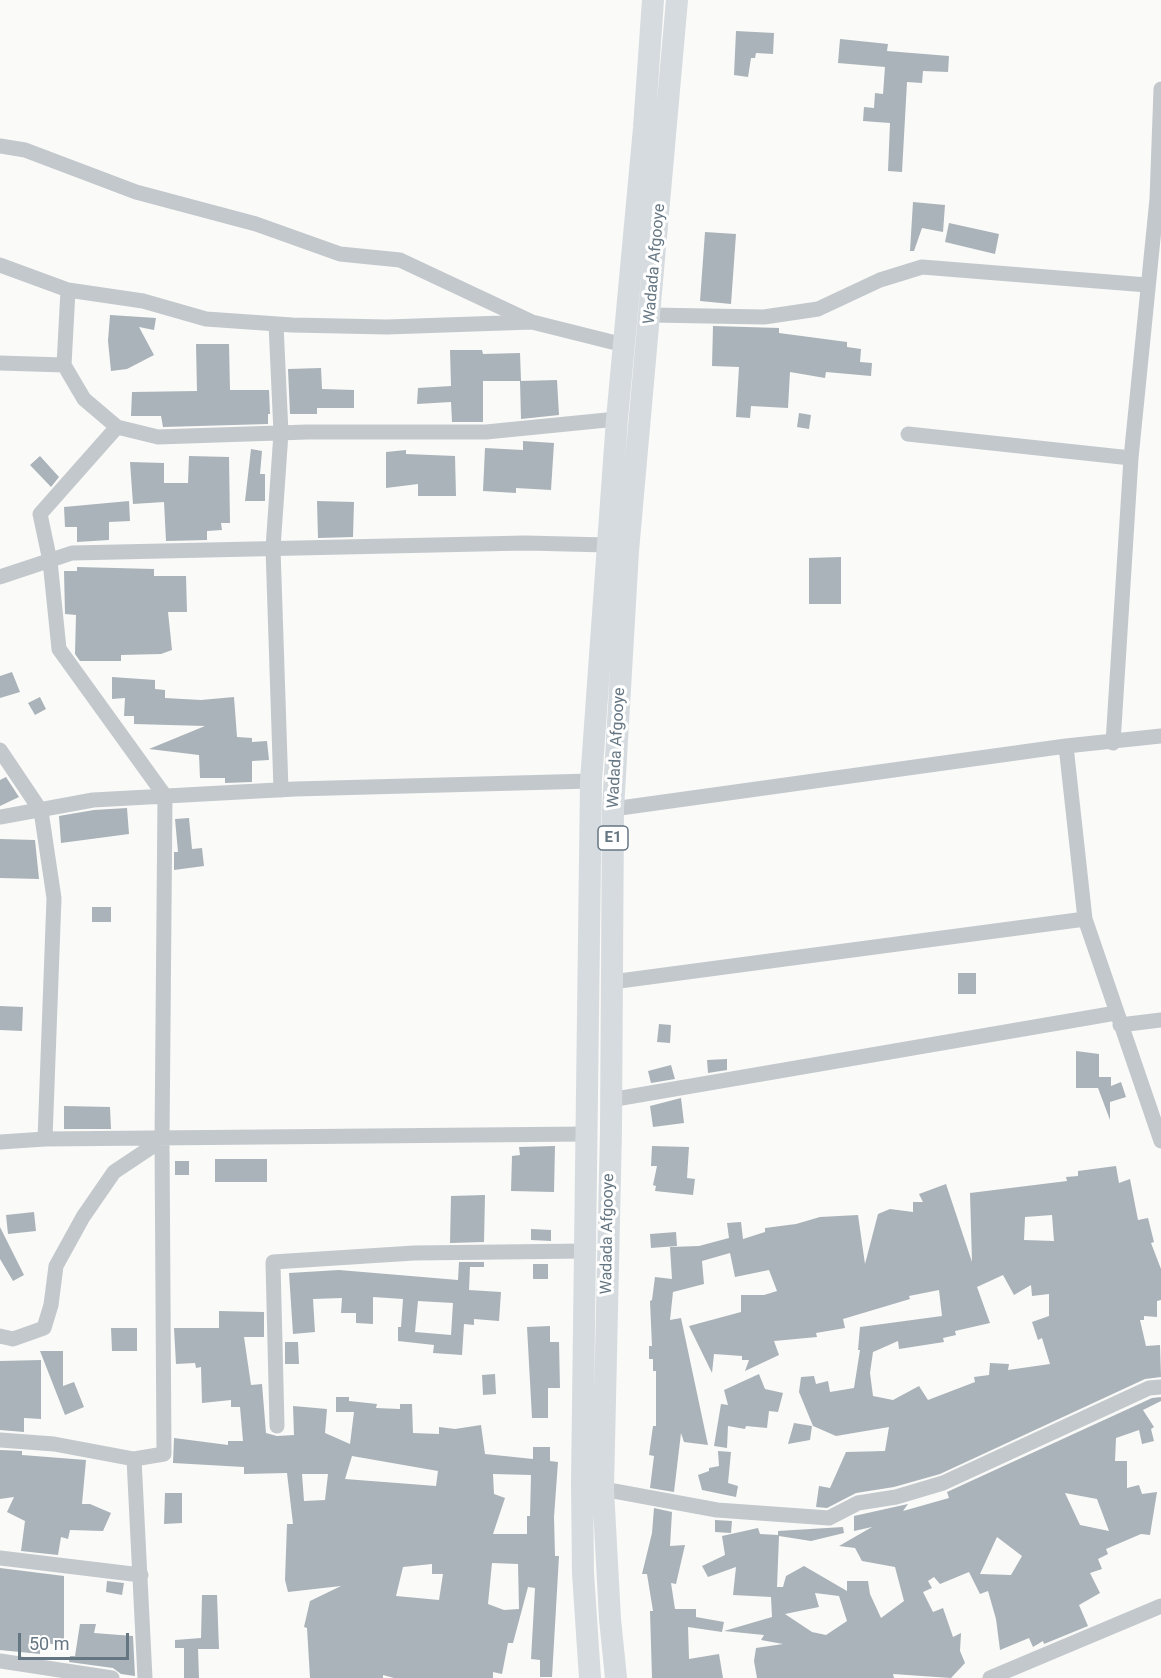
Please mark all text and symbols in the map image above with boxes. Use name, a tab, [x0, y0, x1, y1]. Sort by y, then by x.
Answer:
street label: Wadada Afgooye	[640, 203, 670, 325]
street label: Wadada Afgooye	[604, 687, 630, 809]
road number: E1	[598, 826, 628, 850]
street label: Wadada Afgooye	[597, 1173, 619, 1295]
scale bar	[21, 1621, 132, 1659]
text: 50 m	[29, 1633, 69, 1654]

